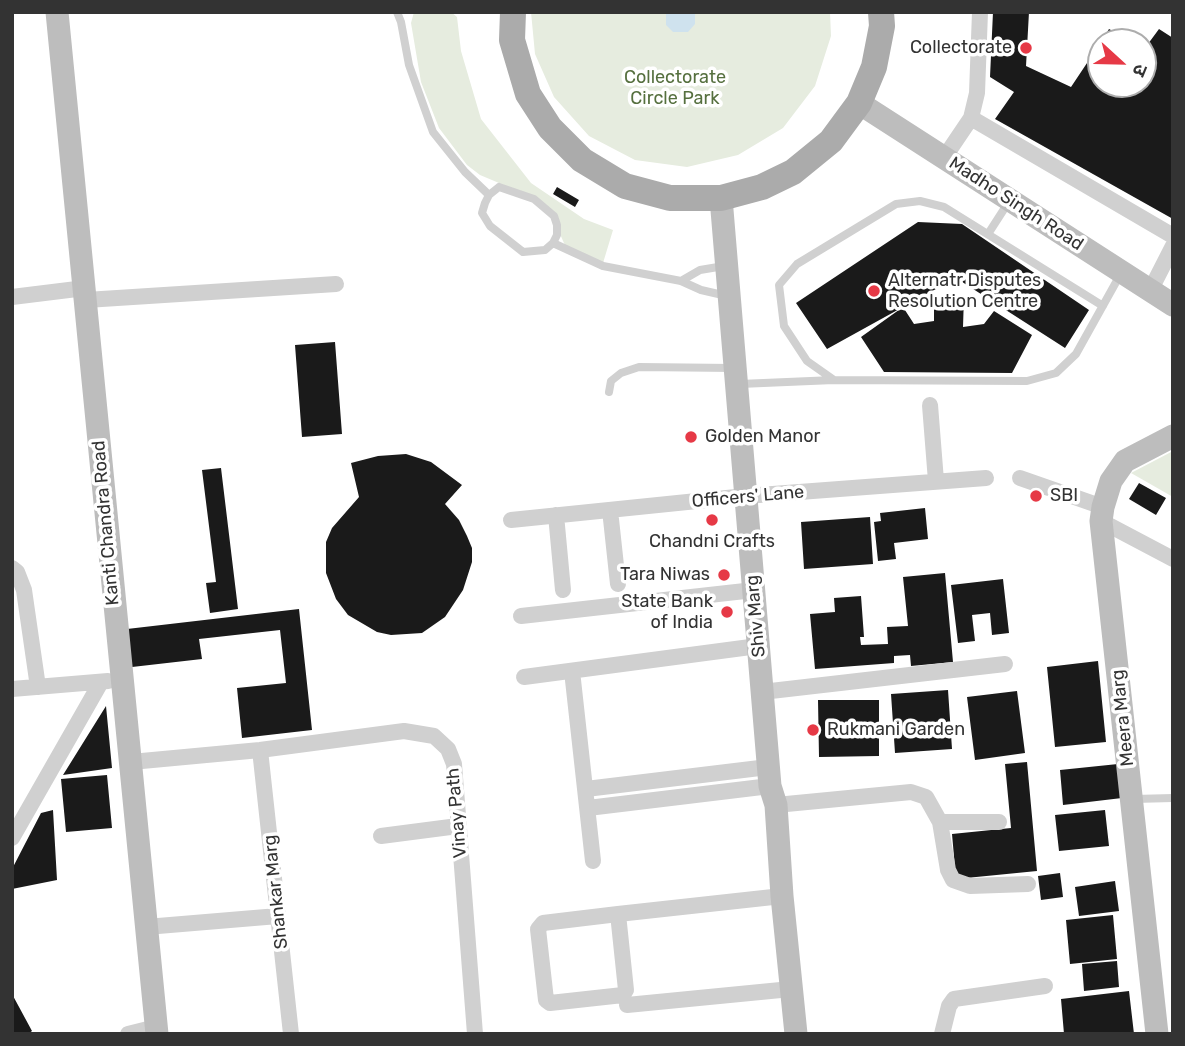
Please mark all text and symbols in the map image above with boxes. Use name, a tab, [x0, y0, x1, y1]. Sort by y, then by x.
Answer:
north arrow	[1087, 28, 1157, 98]
place label: Collectorate	[910, 37, 1012, 59]
marker: Collectorate	[1018, 40, 1034, 56]
text: उ	[1127, 61, 1153, 80]
park label: Collectorate Circle Park	[624, 67, 726, 110]
street label: Madho Singh Road	[945, 152, 1087, 256]
place label: Alternatr Disputes Resolution Centre	[888, 270, 1041, 312]
marker: Alternatr Disputes Resolution Centre	[866, 283, 882, 299]
place label: Golden Manor	[705, 426, 820, 448]
marker: Golden Manor	[683, 429, 699, 445]
street label: Kanti Chandra Road	[88, 440, 124, 606]
street label: Officers' Lane	[691, 481, 805, 513]
place label: SBI	[1050, 485, 1078, 507]
marker: SBI	[1028, 488, 1044, 504]
marker: Chandni Crafts	[704, 512, 720, 528]
place label: Chandni Crafts	[649, 531, 775, 553]
place label: Tara Niwas	[620, 564, 710, 586]
marker: Tara Niwas	[716, 567, 732, 583]
street label: Shiv Marg	[742, 574, 770, 658]
place label: State Bank of India	[621, 591, 713, 634]
marker: State Bank of India	[719, 604, 735, 620]
street label: Meera Marg	[1107, 669, 1139, 767]
place label: Rukmani Garden	[827, 719, 965, 741]
marker: Rukmani Garden	[805, 722, 821, 738]
street label: Vinay Path	[442, 767, 472, 859]
street label: Shankar Marg	[259, 834, 293, 950]

